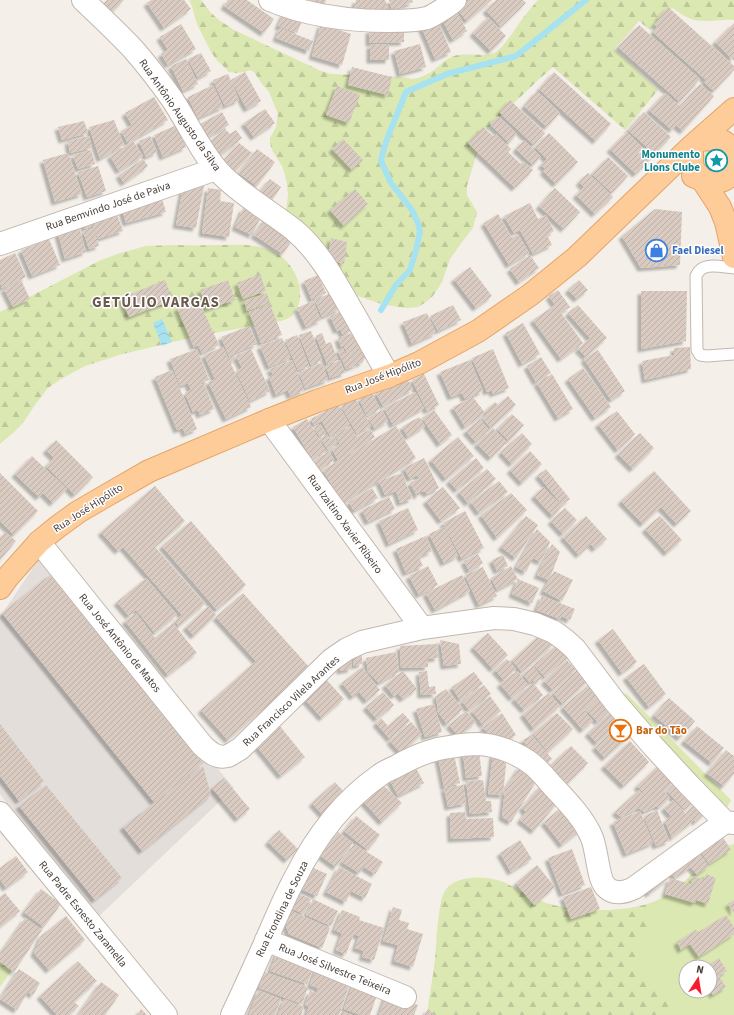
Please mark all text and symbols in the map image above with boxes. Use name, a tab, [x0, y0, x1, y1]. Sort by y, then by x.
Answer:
street label: Rua Antônio Augusto da Silva	[136, 56, 224, 174]
place label: Monumento Lions Clube	[641, 147, 700, 175]
place icon: Monumento Lions Clube	[703, 147, 729, 173]
street label: Rua Bemvindo José de Paiva	[44, 178, 172, 234]
shop icon: Fael Diesel	[643, 237, 669, 263]
place label: Fael Diesel	[672, 243, 724, 258]
district label: GETÚLIO VARGAS	[92, 292, 220, 313]
street label: Rua José Hipólito	[343, 355, 423, 397]
street label: Rua Izaltino Xavier Ribeiro	[304, 471, 386, 577]
street label: Rua José Hipólito	[50, 480, 126, 536]
street label: Rua José Antônio de Matos	[75, 590, 165, 696]
street label: Rua Francisco Vilela Arantes	[239, 652, 343, 750]
bar icon: Bar do Tão	[608, 717, 634, 743]
place label: Bar do Tão	[636, 723, 687, 738]
street label: Rua Padre Esnesto Zaramella	[35, 858, 131, 970]
street label: Rua Erondina de Souza	[252, 858, 312, 960]
street label: Rua José Silvestre Teixeira	[276, 940, 394, 998]
north arrow	[678, 959, 718, 999]
text: N	[695, 962, 705, 978]

